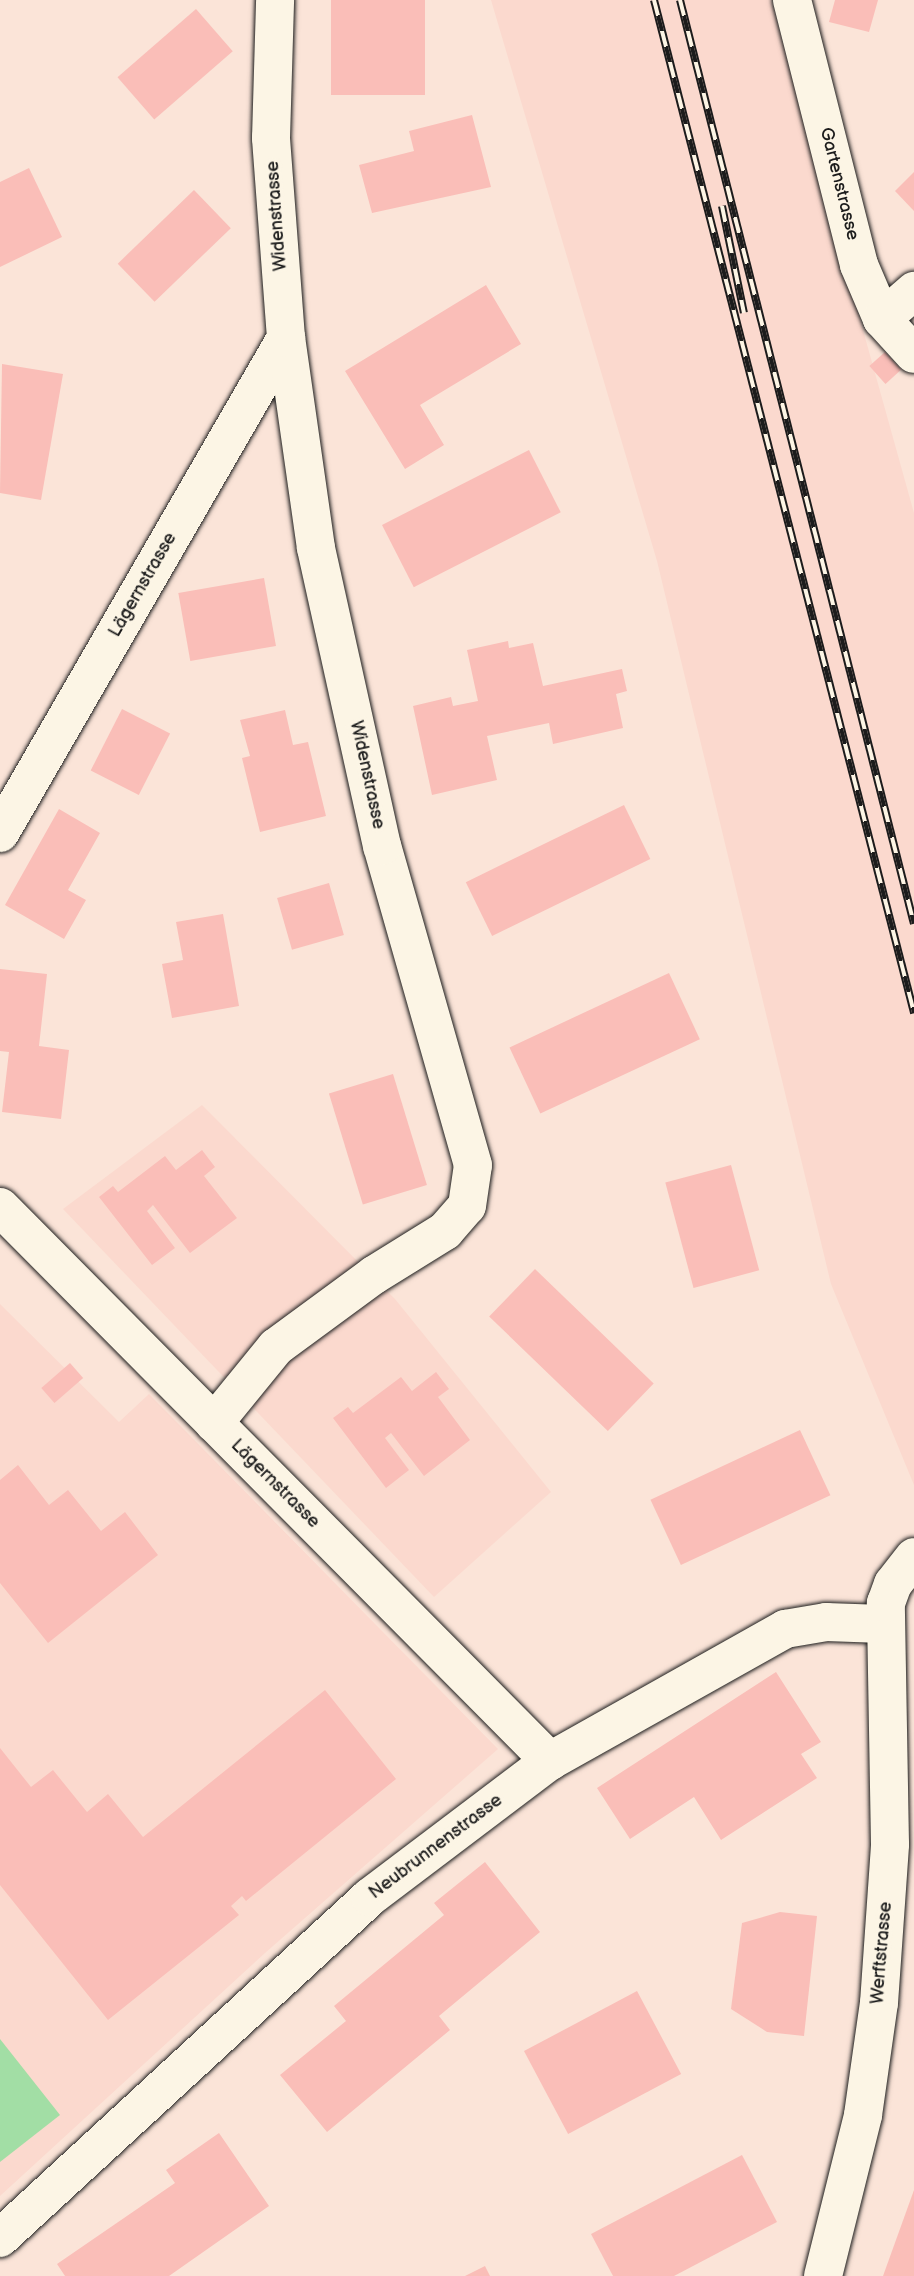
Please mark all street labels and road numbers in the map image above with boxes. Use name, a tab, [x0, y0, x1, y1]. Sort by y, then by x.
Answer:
street label: Gartenstrasse	[815, 125, 863, 243]
street label: Widenstrasse	[262, 160, 292, 272]
street label: Lägernstrasse	[104, 529, 182, 641]
street label: Widenstrasse	[345, 719, 389, 831]
street label: Lägernstrasse	[226, 1435, 324, 1533]
street label: Neubrunnenstrasse	[365, 1790, 507, 1904]
street label: Werftstrasse	[867, 1901, 897, 2005]

